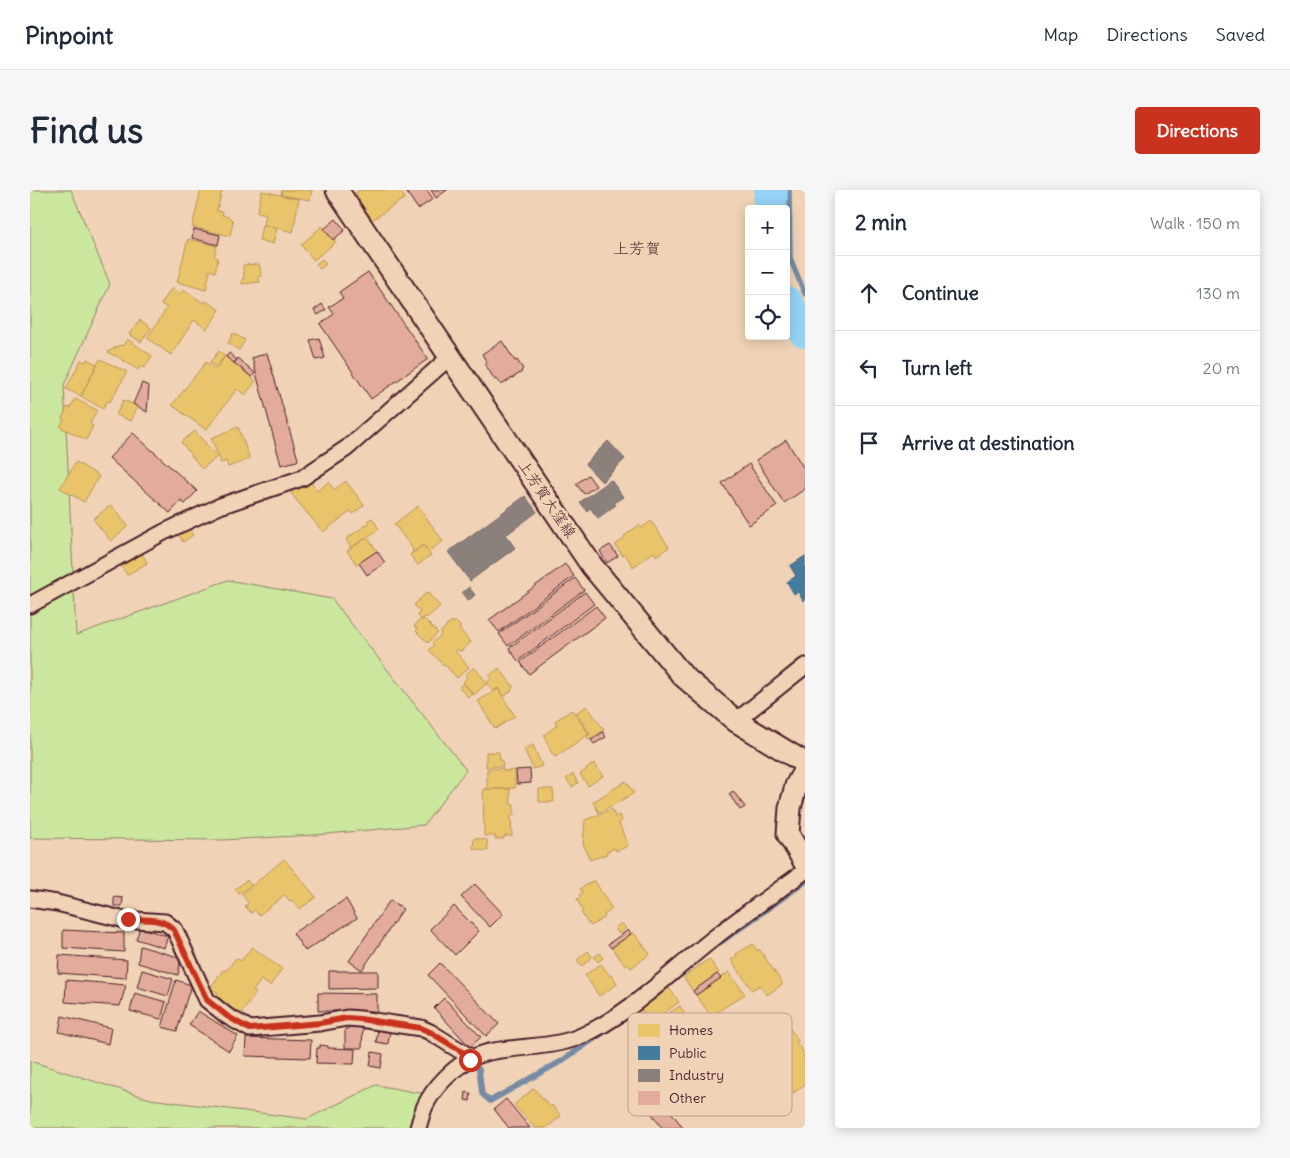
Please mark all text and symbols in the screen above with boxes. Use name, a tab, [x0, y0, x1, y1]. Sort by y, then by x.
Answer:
text: Pinpoint	[25, 20, 113, 50]
text: Map	[1043, 23, 1078, 46]
text: Directions	[1106, 23, 1188, 46]
text: Saved	[1216, 23, 1265, 46]
button: Directions	[1135, 107, 1260, 154]
text: Find us	[30, 108, 143, 152]
map controls	[745, 205, 790, 340]
button: +	[745, 205, 790, 250]
text: 2 min	[855, 209, 907, 236]
text: Walk · 150 m	[1150, 213, 1240, 233]
district label: 上芳賀	[613, 238, 661, 258]
button: −	[745, 250, 790, 295]
icon: ahead	[855, 279, 883, 307]
text: Continue	[902, 281, 979, 305]
text: 130 m	[1196, 283, 1240, 303]
button: locate	[745, 295, 790, 340]
icon: left	[855, 354, 883, 382]
text: Turn left	[902, 356, 972, 380]
text: 20 m	[1203, 358, 1240, 378]
icon: arrive	[855, 429, 883, 457]
text: Arrive at destination	[902, 431, 1075, 455]
street label: 上芳賀大窪線	[514, 456, 580, 541]
route end	[117, 908, 140, 931]
legend	[628, 1013, 792, 1116]
text: Homes	[669, 1021, 713, 1039]
text: Public	[669, 1044, 707, 1062]
route start	[459, 1049, 482, 1072]
text: Industry	[669, 1066, 724, 1084]
text: Other	[669, 1089, 706, 1107]

